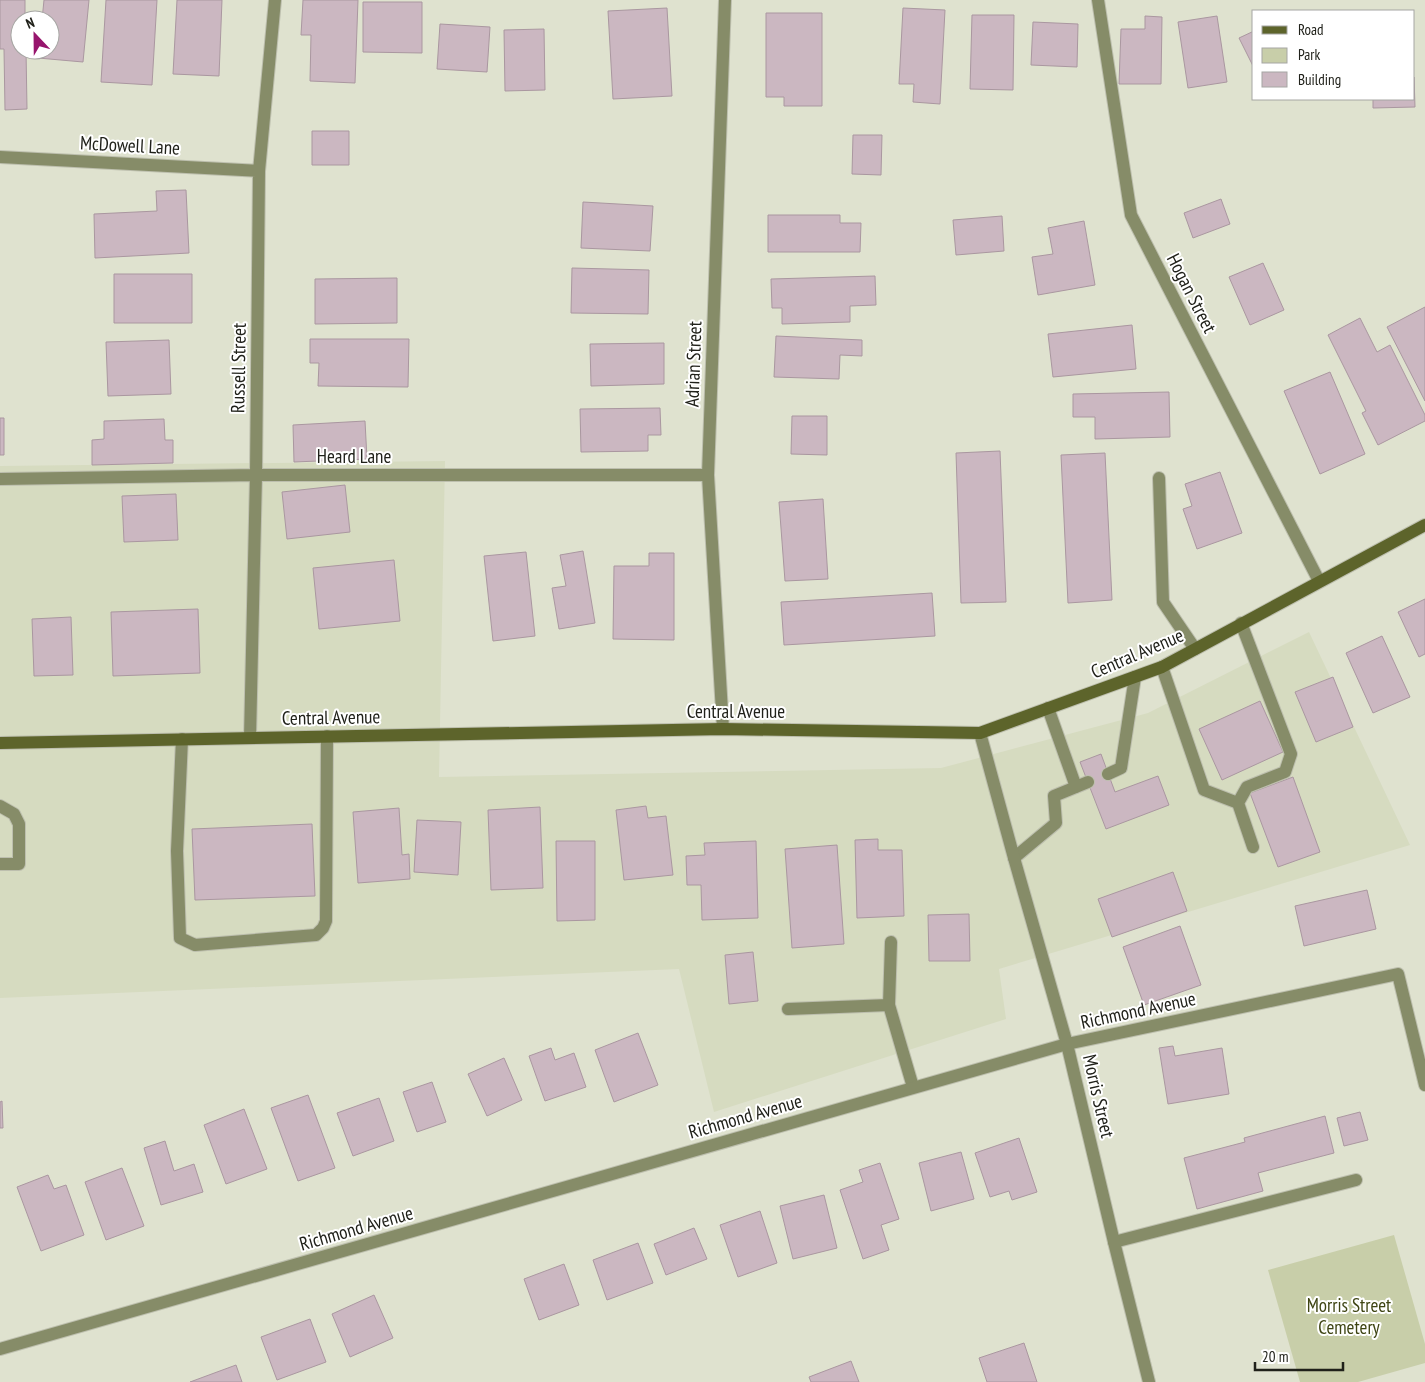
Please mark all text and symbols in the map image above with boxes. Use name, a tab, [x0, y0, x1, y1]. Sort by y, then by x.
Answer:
north arrow	[10, 10, 60, 60]
legend	[1252, 10, 1415, 100]
text: N	[23, 13, 37, 33]
text: Road	[1298, 20, 1324, 39]
text: Park	[1298, 45, 1320, 64]
text: Building	[1298, 70, 1341, 89]
street label: McDowell Lane	[79, 130, 181, 160]
street label: Hogan Street	[1162, 249, 1223, 337]
street label: Adrian Street	[680, 320, 707, 407]
street label: Russell Street	[225, 322, 251, 413]
street label: Heard Lane	[317, 444, 391, 468]
street label: Central Avenue	[1087, 623, 1187, 683]
street label: Central Avenue	[687, 699, 785, 723]
street label: Central Avenue	[282, 704, 381, 730]
street label: Richmond Avenue	[1078, 986, 1198, 1034]
street label: Morris Street	[1078, 1052, 1120, 1141]
street label: Richmond Avenue	[685, 1088, 805, 1144]
street label: Richmond Avenue	[296, 1200, 416, 1256]
park label: Morris Street Cemetery	[1307, 1293, 1392, 1339]
scale bar	[1255, 1340, 1342, 1372]
text: 20 m	[1262, 1347, 1288, 1366]

